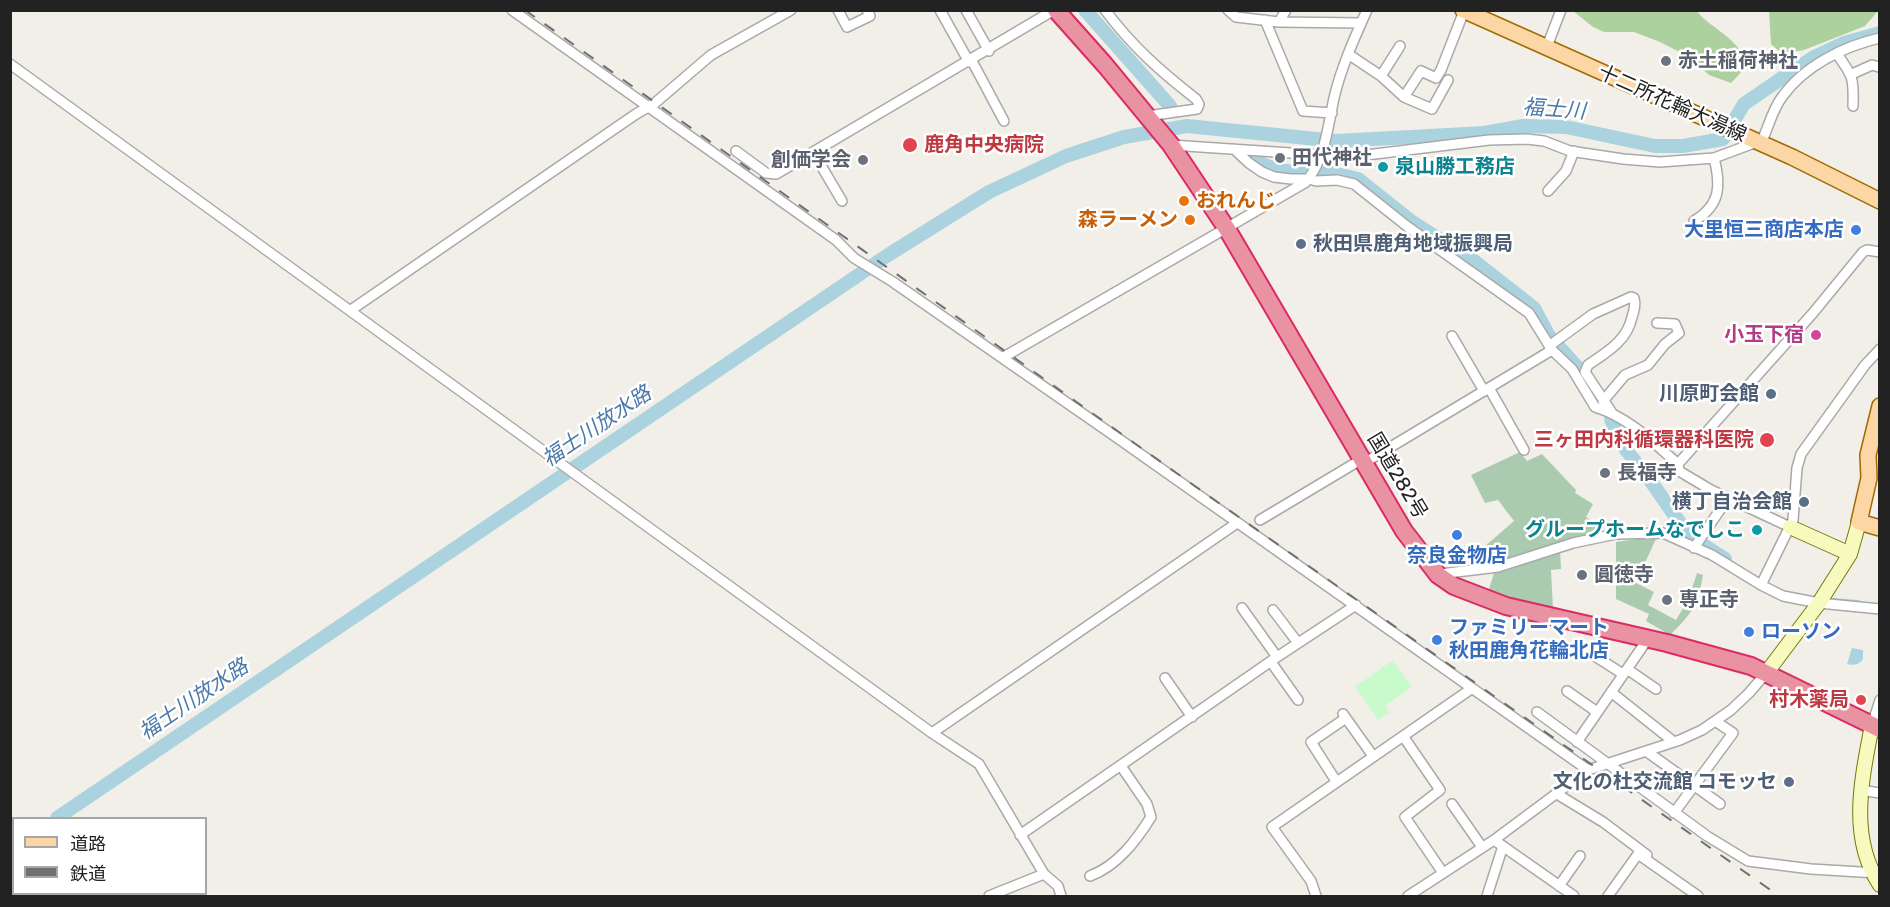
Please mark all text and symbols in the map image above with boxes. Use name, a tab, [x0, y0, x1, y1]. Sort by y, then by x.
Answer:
place label: 赤土稲荷神社	[1678, 49, 1798, 73]
marker: 赤土稲荷神社	[1659, 54, 1673, 68]
street label: 十二所花輪大湯線	[1594, 60, 1750, 148]
water label: 福士川	[1522, 95, 1586, 125]
place label: 鹿角中央病院	[924, 133, 1044, 157]
marker: 鹿角中央病院	[901, 136, 919, 154]
place label: 田代神社	[1292, 146, 1372, 170]
place label: 創価学会	[771, 148, 851, 172]
marker: 田代神社	[1273, 151, 1287, 165]
marker: 創価学会	[856, 153, 870, 167]
place label: 泉山勝工務店	[1395, 155, 1515, 179]
marker: 泉山勝工務店	[1376, 160, 1390, 174]
place label: おれんじ	[1196, 189, 1276, 213]
marker: おれんじ	[1177, 194, 1191, 208]
place label: 森ラーメン	[1078, 208, 1178, 232]
marker: 森ラーメン	[1183, 213, 1197, 227]
place label: 大里恒三商店本店	[1684, 218, 1844, 242]
marker: 大里恒三商店本店	[1849, 223, 1863, 237]
place label: 秋田県鹿角地域振興局	[1313, 232, 1513, 256]
marker: 秋田県鹿角地域振興局	[1294, 237, 1308, 251]
place label: 小玉下宿	[1724, 323, 1804, 347]
marker: 小玉下宿	[1809, 328, 1823, 342]
water label: 福士川放水路	[538, 381, 656, 473]
place label: 川原町会館	[1659, 382, 1759, 406]
marker: 川原町会館	[1764, 387, 1778, 401]
place label: 三ヶ田内科循環器科医院	[1534, 428, 1754, 452]
street label: 国道282号	[1362, 429, 1432, 523]
marker: 三ヶ田内科循環器科医院	[1758, 431, 1776, 449]
place label: 長福寺	[1617, 461, 1677, 485]
marker: 長福寺	[1598, 466, 1612, 480]
place label: 横丁自治会館	[1672, 490, 1792, 514]
marker: 横丁自治会館	[1797, 495, 1811, 509]
place label: グループホームなでしこ	[1525, 518, 1745, 542]
marker: グループホームなでしこ	[1750, 523, 1764, 537]
marker: 奈良金物店	[1450, 528, 1464, 542]
place label: 奈良金物店	[1407, 544, 1507, 568]
place label: 圓徳寺	[1594, 563, 1654, 587]
marker: 圓徳寺	[1575, 568, 1589, 582]
place label: 専正寺	[1679, 588, 1739, 612]
marker: 専正寺	[1660, 593, 1674, 607]
place label: ファミリーマート 秋田鹿角花輪北店	[1449, 616, 1609, 663]
place label: ローソン	[1761, 620, 1841, 644]
marker: ローソン	[1742, 625, 1756, 639]
marker: ファミリーマート 秋田鹿角花輪北店	[1430, 633, 1444, 647]
water label: 福士川放水路	[135, 654, 253, 746]
place label: 村木薬局	[1769, 688, 1849, 712]
marker: 村木薬局	[1854, 693, 1868, 707]
place label: 文化の杜交流館 コモッセ	[1553, 770, 1777, 794]
marker: 文化の杜交流館 コモッセ	[1782, 775, 1796, 789]
legend	[12, 817, 207, 895]
text: 道路	[70, 833, 106, 855]
text: 鉄道	[70, 863, 106, 885]

